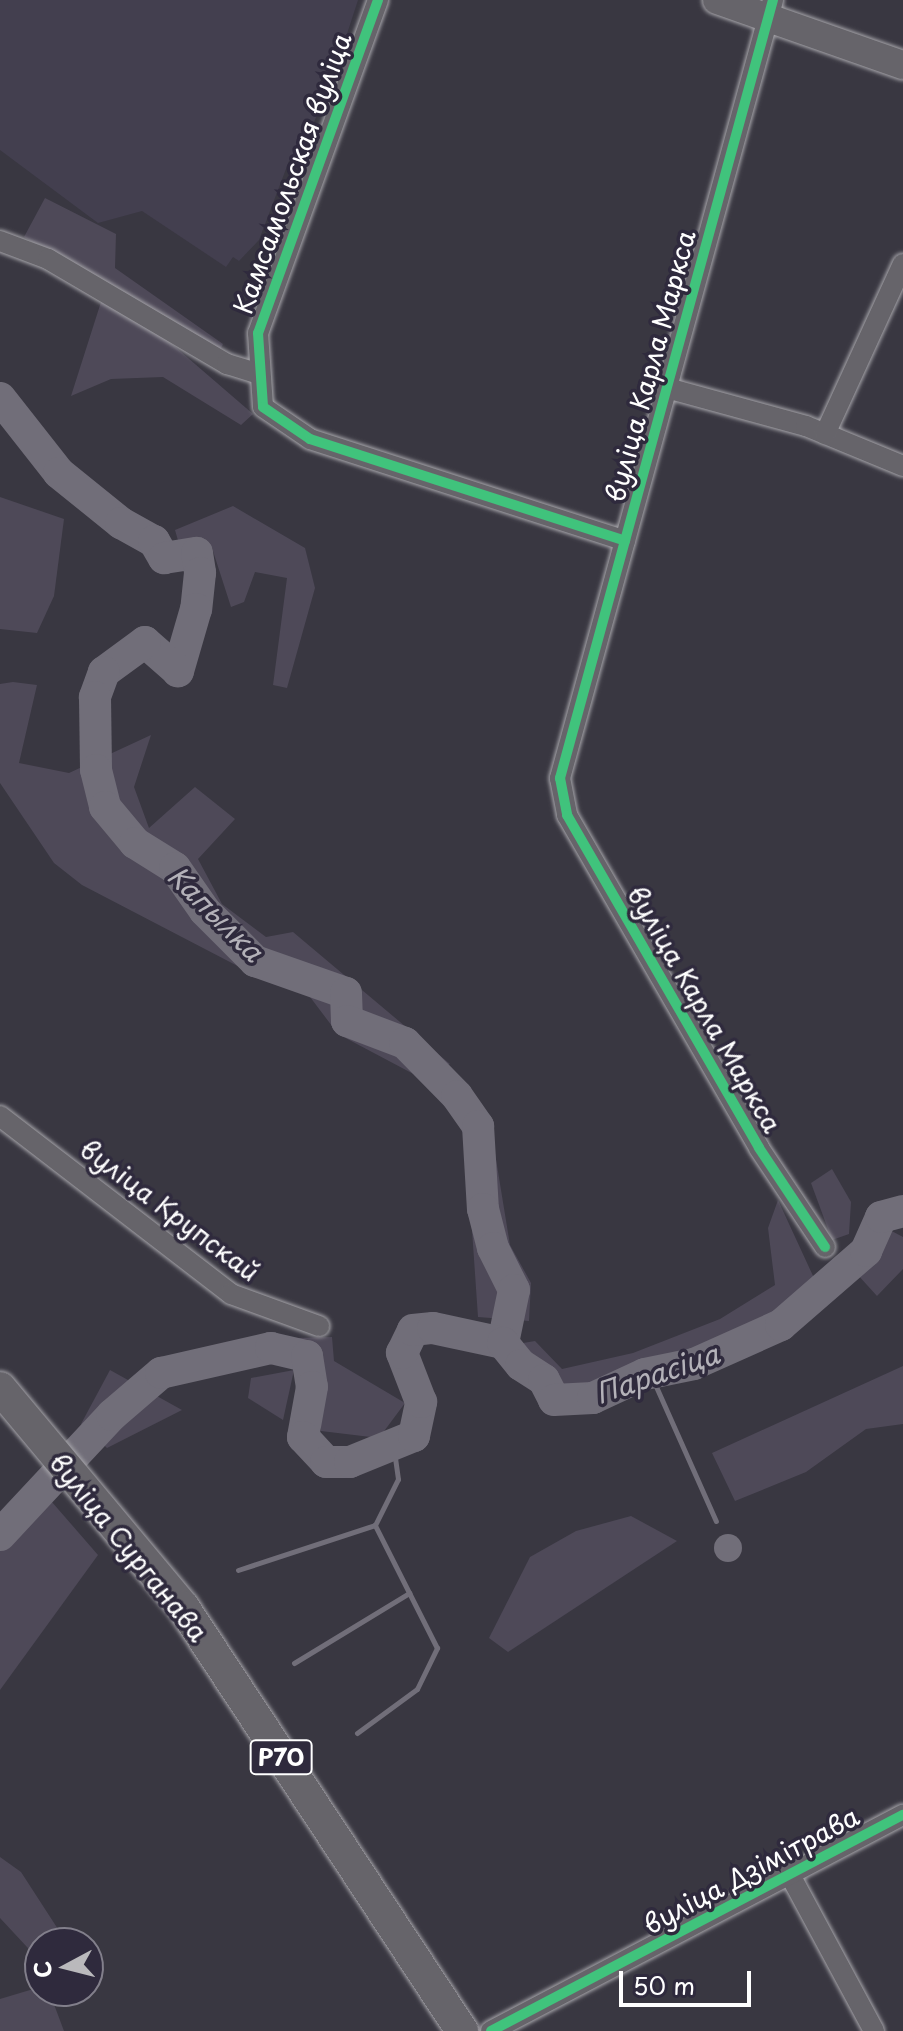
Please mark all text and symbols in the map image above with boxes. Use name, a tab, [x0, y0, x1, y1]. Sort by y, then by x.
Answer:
street label: Камсамольская вуліца	[226, 27, 358, 319]
street label: вуліца Карла Маркса	[599, 227, 701, 505]
water label: Капылка	[161, 858, 271, 968]
street label: вуліца Карла Маркса	[622, 880, 788, 1138]
street label: вуліца Крупскай	[74, 1133, 266, 1287]
water label: Парасіца	[590, 1336, 724, 1410]
street label: вуліца Сурганава	[43, 1446, 215, 1648]
road number: Р70	[249, 1737, 313, 1777]
street label: вуліца Дзімітрава	[638, 1800, 864, 1940]
north arrow	[24, 1927, 104, 2007]
scale bar	[623, 1955, 755, 2005]
text: С	[24, 1960, 59, 1980]
text: 50 m	[633, 1967, 695, 2003]

